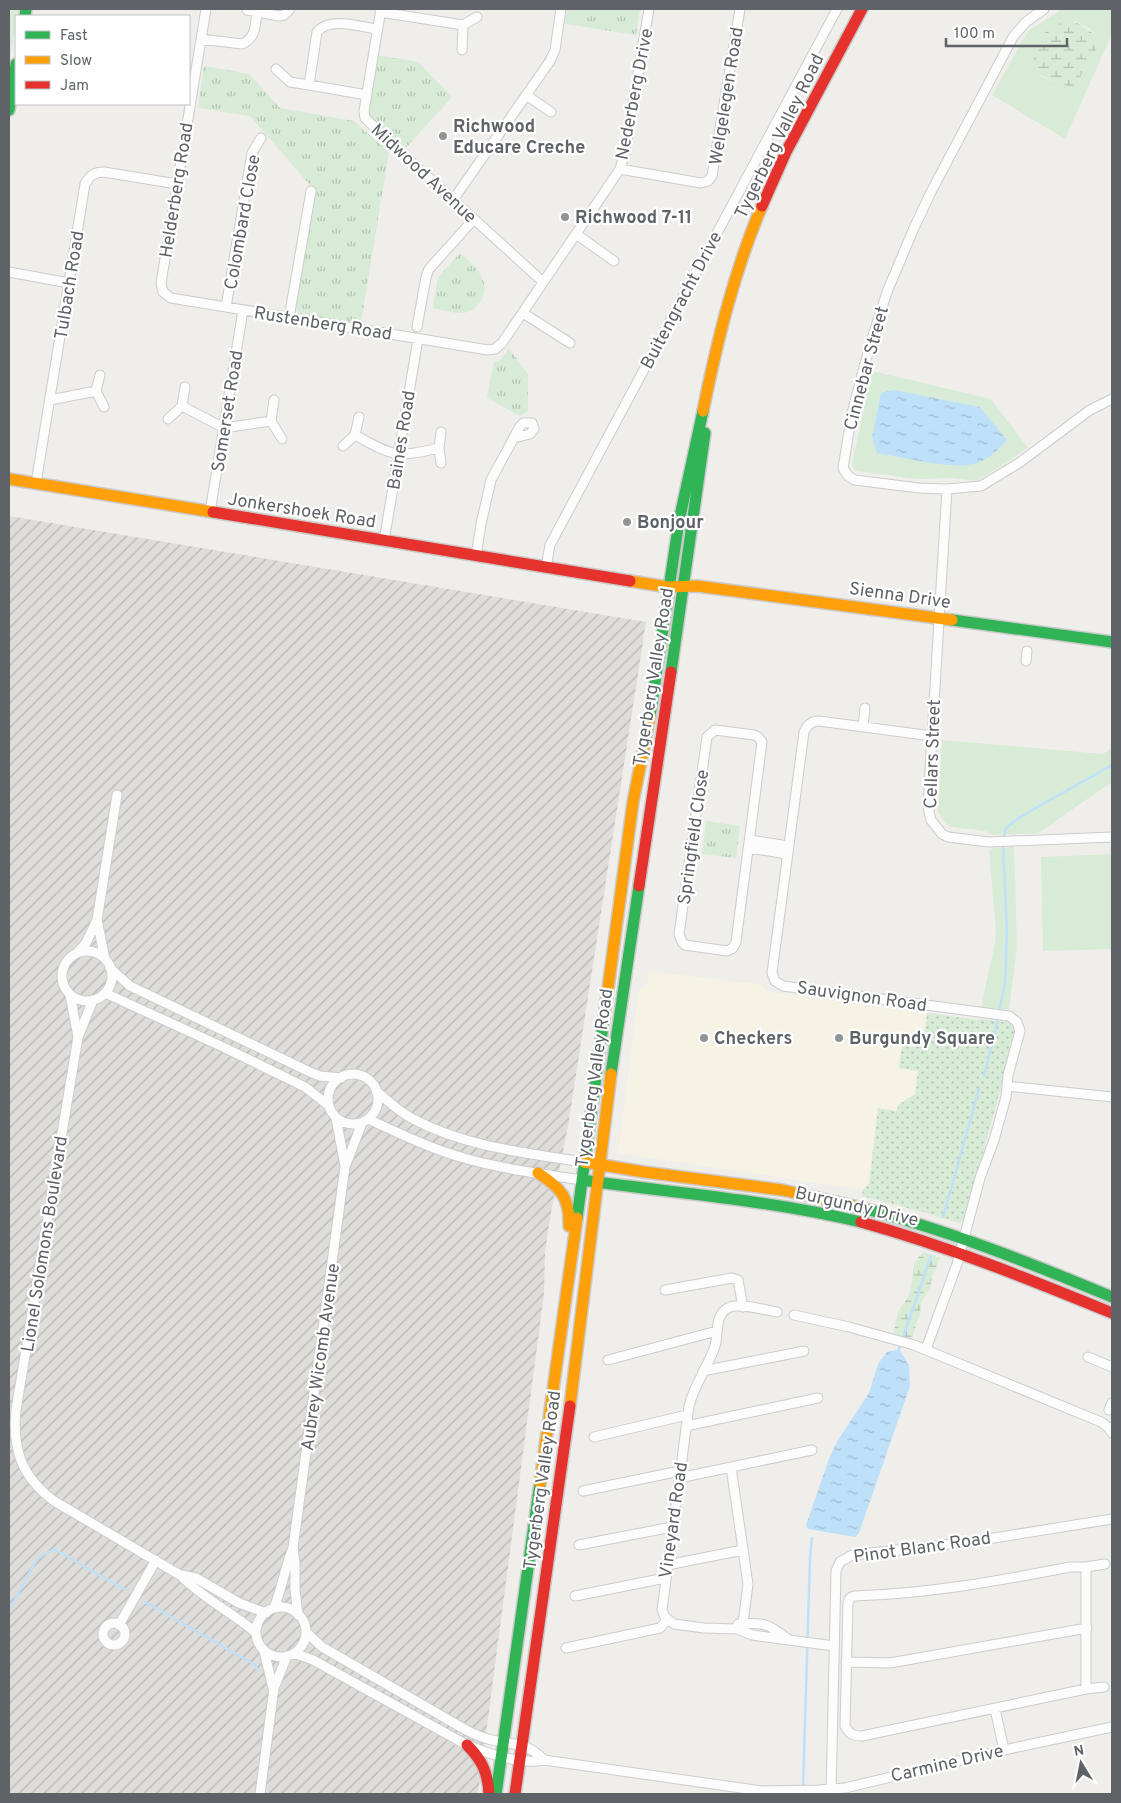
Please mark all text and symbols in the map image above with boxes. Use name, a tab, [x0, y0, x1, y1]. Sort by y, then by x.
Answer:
legend	[15, 15, 190, 105]
scale bar	[946, 15, 1067, 47]
text: 100 m	[954, 25, 995, 44]
street label: Welgelegen Road	[705, 26, 750, 167]
text: Fast	[60, 27, 88, 46]
street label: Nederberg Drive	[611, 27, 659, 162]
street label: Tygerberg Valley Road	[730, 50, 830, 223]
text: Slow	[60, 52, 92, 71]
text: Jam	[60, 77, 89, 96]
place label: Richwood Educare Creche	[453, 116, 585, 160]
street label: Midwood Avenue	[365, 119, 481, 229]
street label: Helderberg Road	[155, 121, 200, 260]
marker: Richwood Educare Creche	[437, 130, 449, 142]
street label: Colombard Close	[220, 153, 267, 292]
place label: Richwood 7-11	[575, 207, 692, 230]
marker: Richwood 7-11	[559, 211, 571, 223]
street label: Buitengracht Drive	[636, 228, 728, 373]
street label: Tulbach Road	[51, 229, 90, 341]
street label: Rustenberg Road	[252, 302, 393, 347]
street label: Cinnebar Street	[840, 304, 895, 433]
street label: Somerset Road	[207, 349, 249, 474]
street label: Baines Road	[383, 389, 422, 492]
street label: Jonkershoek Road	[226, 488, 378, 535]
place label: Bonjour	[637, 512, 704, 535]
marker: Bonjour	[621, 516, 633, 528]
street label: Sienna Drive	[848, 578, 952, 615]
street label: Tygerberg Valley Road	[629, 586, 680, 768]
street label: Cellars Street	[920, 699, 947, 809]
street label: Springfield Close	[674, 768, 715, 906]
street label: Sauvignon Road	[795, 977, 928, 1018]
street label: Tygerberg Valley Road	[572, 987, 619, 1169]
place label: Checkers	[714, 1028, 792, 1051]
place label: Burgundy Square	[849, 1028, 995, 1051]
marker: Checkers	[698, 1032, 710, 1044]
marker: Burgundy Square	[833, 1032, 845, 1044]
street label: Lionel Solomons Boulevard	[17, 1135, 74, 1354]
street label: Burgundy Drive	[793, 1182, 921, 1233]
street label: Aubrey Wicomb Avenue	[297, 1262, 346, 1453]
street label: Tygerberg Valley Road	[520, 1389, 567, 1571]
street label: Vineyard Road	[655, 1460, 694, 1580]
street label: Pinot Blanc Road	[852, 1527, 993, 1570]
north arrow	[1056, 1738, 1106, 1788]
street label: Carmine Drive	[889, 1740, 1006, 1789]
text: N	[1073, 1742, 1085, 1761]

